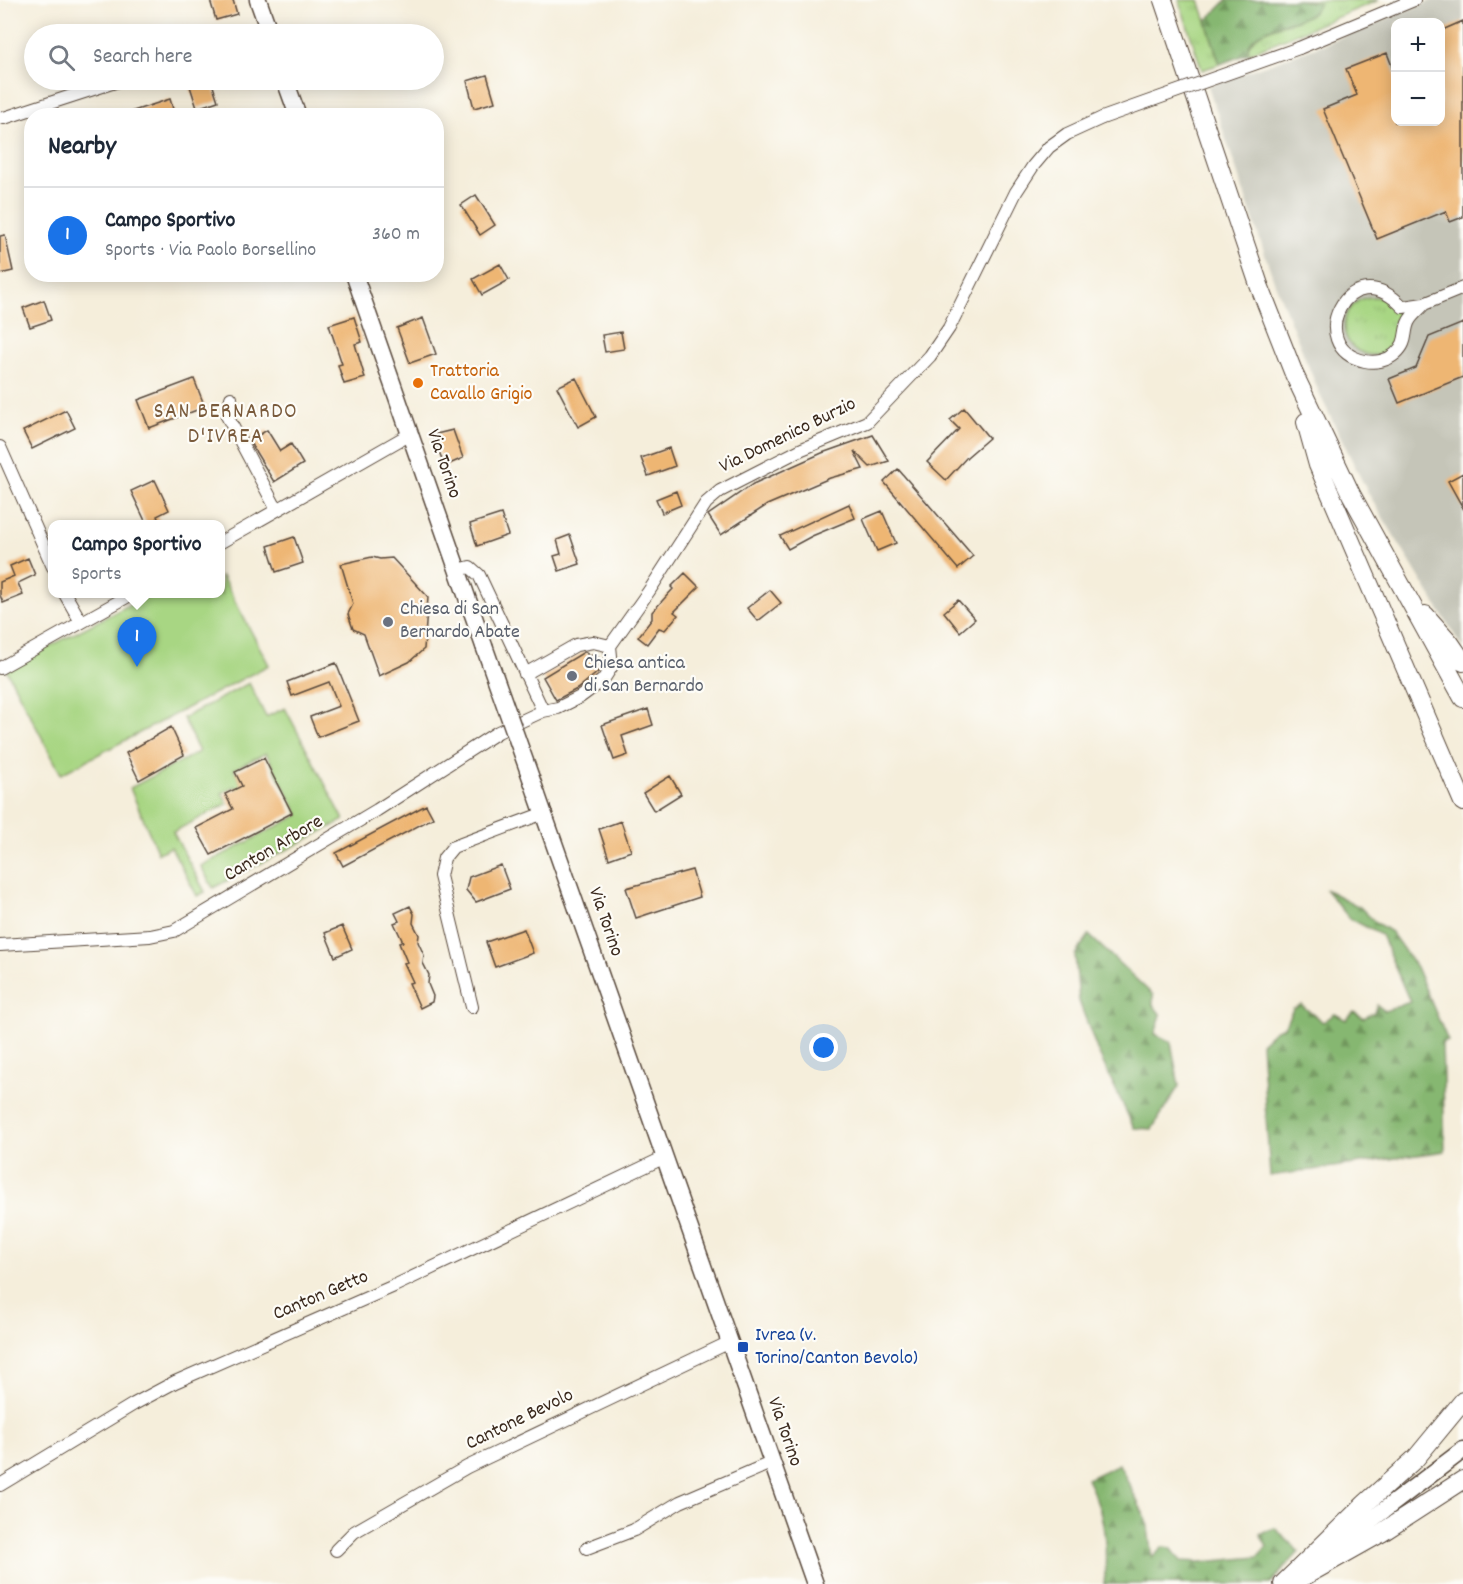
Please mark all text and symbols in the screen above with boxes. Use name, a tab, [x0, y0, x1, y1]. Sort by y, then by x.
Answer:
map controls	[1391, 18, 1445, 126]
button: +	[1391, 18, 1445, 72]
search box	[24, 24, 444, 90]
icon: search	[45, 41, 78, 74]
text: Search here	[93, 42, 192, 73]
button: −	[1391, 72, 1445, 126]
text: Nearby	[48, 129, 116, 166]
text: Campo Sportivo	[105, 206, 235, 237]
text: 1	[65, 221, 70, 249]
text: 360 m	[372, 221, 420, 249]
text: Sports · Via Paolo Borsellino	[105, 237, 316, 265]
place label: Trattoria Cavallo Grigio	[430, 358, 533, 409]
marker: Trattoria Cavallo Grigio	[411, 376, 425, 390]
street label: Via Domenico Burzio	[715, 391, 861, 481]
district label: SAN BERNARDO D'IVREA	[154, 397, 298, 453]
street label: Via Torino	[418, 426, 468, 502]
popup	[48, 520, 225, 598]
text: Campo Sportivo	[71, 530, 202, 561]
text: Sports	[71, 561, 122, 589]
place label: Chiesa di San Bernardo Abate	[400, 596, 520, 647]
marker: Chiesa di San Bernardo Abate	[381, 615, 395, 629]
pin: 1	[118, 618, 156, 667]
place label: Chiesa antica di San Bernardo	[584, 650, 704, 701]
marker: Chiesa antica di San Bernardo	[565, 669, 579, 683]
street label: Canton Arbore	[219, 808, 329, 890]
street label: Via Torino	[580, 884, 630, 960]
your location	[809, 1033, 838, 1062]
street label: Canton Getto	[269, 1263, 373, 1329]
place label: Ivrea (v. Torino/Canton Bevolo)	[755, 1322, 918, 1373]
marker: Ivrea (v. Torino/Canton Bevolo)	[736, 1340, 750, 1354]
street label: Cantone Bevolo	[461, 1382, 579, 1458]
street label: Via Torino	[759, 1394, 809, 1470]

